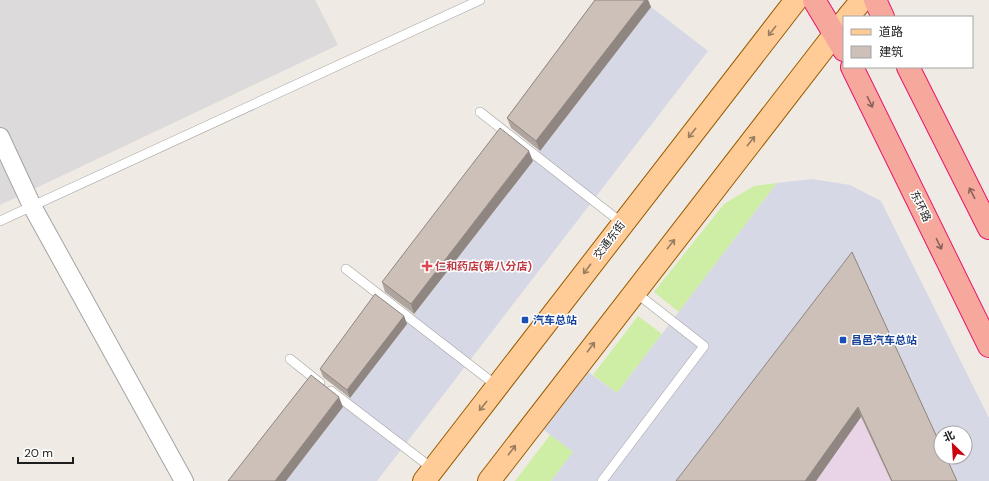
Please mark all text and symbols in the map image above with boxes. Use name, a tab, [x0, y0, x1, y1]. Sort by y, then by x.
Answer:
legend	[843, 16, 973, 68]
text: 道路	[879, 24, 903, 40]
one-way arrow	[768, 25, 776, 36]
text: 建筑	[879, 44, 903, 60]
one-way arrow	[866, 96, 874, 108]
one-way arrow	[688, 128, 696, 139]
one-way arrow	[746, 136, 755, 147]
one-way arrow	[967, 187, 975, 199]
street label: 东环路	[907, 188, 935, 224]
street label: 交通东街	[590, 218, 628, 262]
one-way arrow	[936, 237, 943, 249]
one-way arrow	[667, 239, 675, 250]
place label: 仁和药店(第八分店)	[435, 259, 532, 273]
marker: 仁和药店(第八分店)	[422, 261, 432, 271]
one-way arrow	[583, 264, 591, 275]
place label: 汽车总站	[533, 313, 577, 327]
marker: 汽车总站	[520, 315, 530, 325]
place label: 昌邑汽车总站	[851, 333, 917, 347]
marker: 昌邑汽车总站	[838, 335, 848, 345]
one-way arrow	[587, 341, 596, 352]
one-way arrow	[479, 401, 487, 412]
north arrow	[933, 425, 973, 465]
text: 北	[941, 427, 957, 445]
scale bar	[18, 439, 73, 465]
text: 20 m	[24, 445, 53, 461]
one-way arrow	[508, 445, 517, 456]

